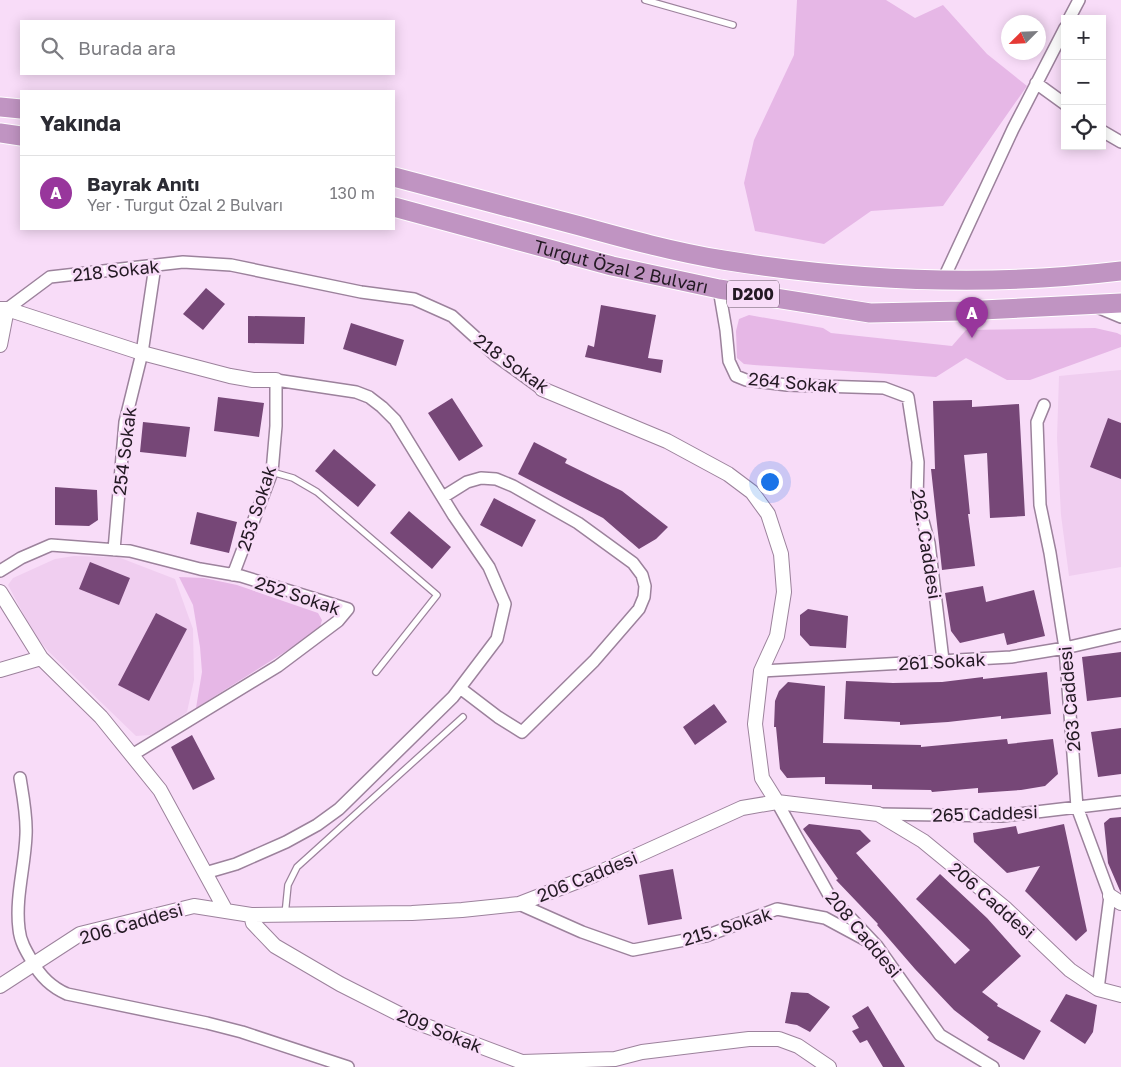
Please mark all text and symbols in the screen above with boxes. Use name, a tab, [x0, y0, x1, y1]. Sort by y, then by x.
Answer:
north arrow	[1001, 15, 1046, 60]
map controls	[1061, 15, 1106, 150]
button: +	[1061, 15, 1106, 60]
search box	[20, 20, 395, 75]
icon: search	[38, 34, 66, 62]
text: Burada ara	[78, 36, 176, 59]
button: −	[1061, 60, 1106, 105]
button: locate	[1061, 105, 1106, 150]
text: Yakında	[40, 110, 121, 136]
text: Bayrak Anıtı	[87, 172, 199, 195]
text: A	[50, 183, 62, 203]
text: 130 m	[330, 183, 375, 203]
text: Yer · Turgut Özal 2 Bulvarı	[87, 195, 283, 215]
street label: Turgut Özal 2 Bulvarı	[532, 234, 711, 297]
street label: 218 Sokak	[71, 254, 161, 286]
road number: D200	[727, 280, 779, 308]
pin: A	[956, 297, 988, 338]
street label: 218 Sokak	[470, 328, 554, 398]
street label: 264 Sokak	[747, 367, 839, 397]
street label: 254 Sokak	[108, 405, 140, 497]
street label: 253 Sokak	[232, 462, 280, 554]
your location	[757, 469, 783, 495]
street label: 262. Caddesi	[907, 487, 947, 601]
street label: 252 Sokak	[253, 571, 343, 619]
street label: 263 Caddesi	[1053, 645, 1085, 753]
street label: 261 Sokak	[898, 648, 986, 674]
street label: 265 Caddesi	[932, 800, 1038, 826]
street label: 206 Caddesi	[534, 846, 640, 906]
street label: 206 Caddesi	[945, 857, 1039, 943]
street label: 208 Caddesi	[821, 886, 907, 982]
street label: 206 Caddesi	[77, 898, 185, 948]
street label: 215. Sokak	[680, 902, 774, 950]
street label: 209 Sokak	[394, 1003, 486, 1057]

